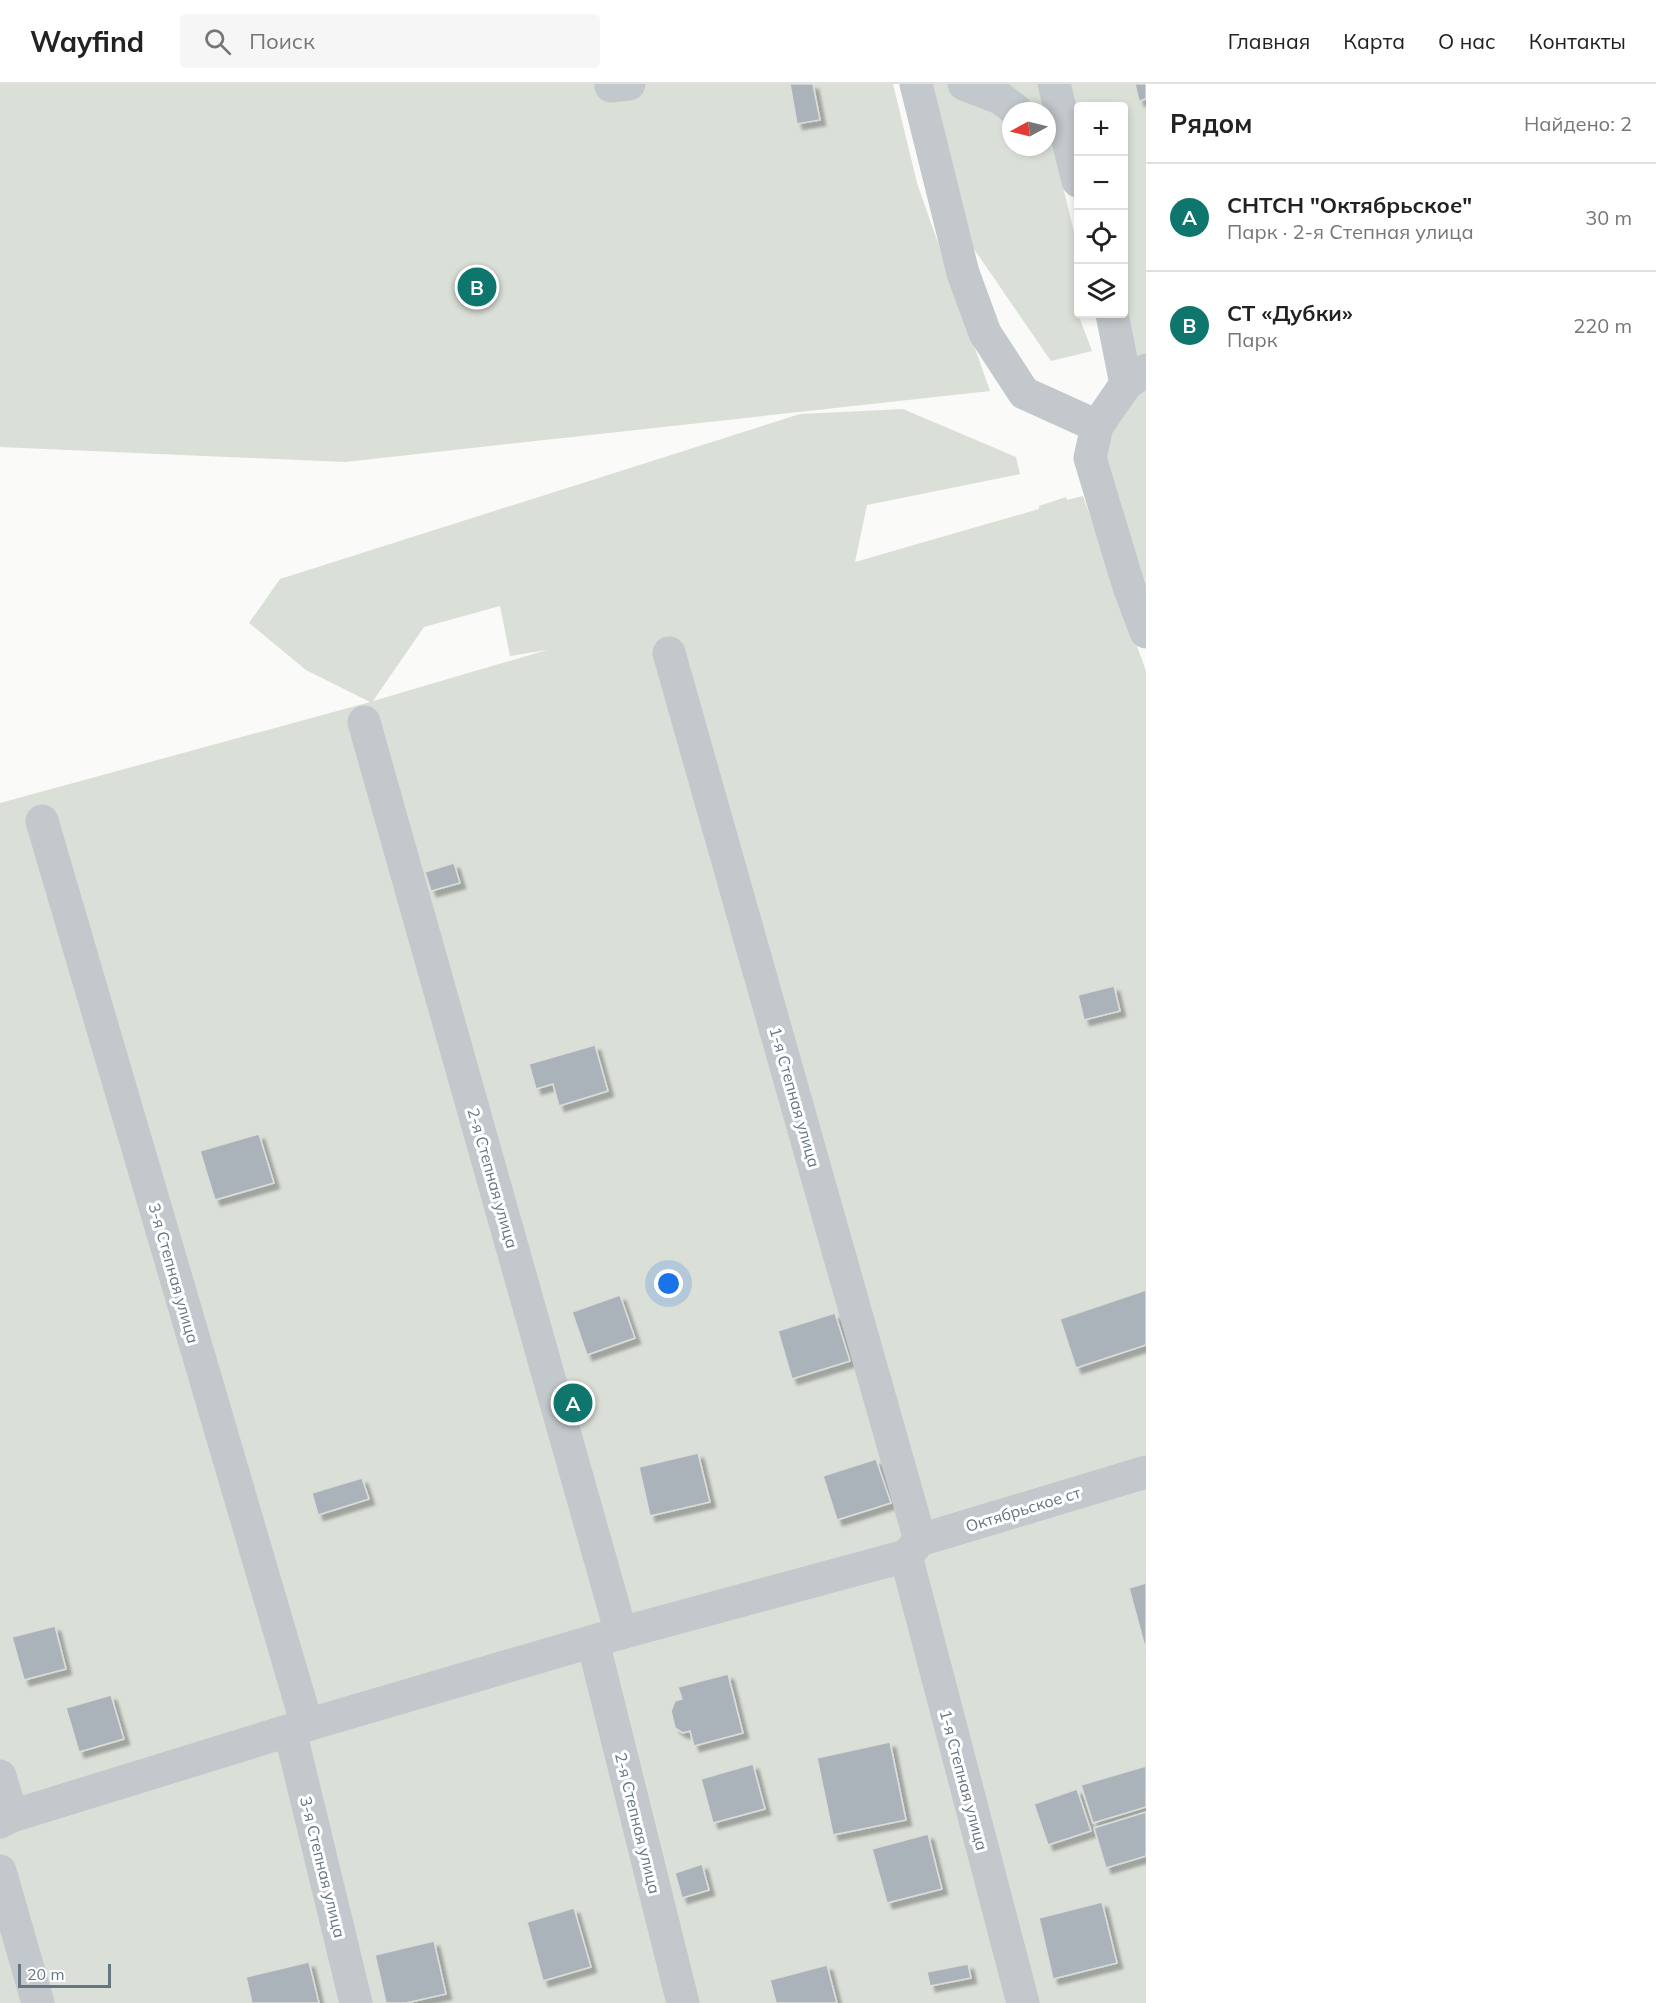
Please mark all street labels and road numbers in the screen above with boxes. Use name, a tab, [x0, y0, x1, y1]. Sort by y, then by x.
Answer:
street label: 1-я Степная улица	[765, 1025, 825, 1169]
street label: 2-я Степная улица	[463, 1106, 523, 1250]
street label: 3-я Степная улица	[144, 1201, 204, 1345]
street label: Октябрьское ст	[963, 1482, 1084, 1536]
street label: 1-я Степная улица	[936, 1707, 992, 1853]
street label: 2-я Степная улица	[611, 1750, 665, 1896]
street label: 3-я Степная улица	[296, 1794, 350, 1940]

